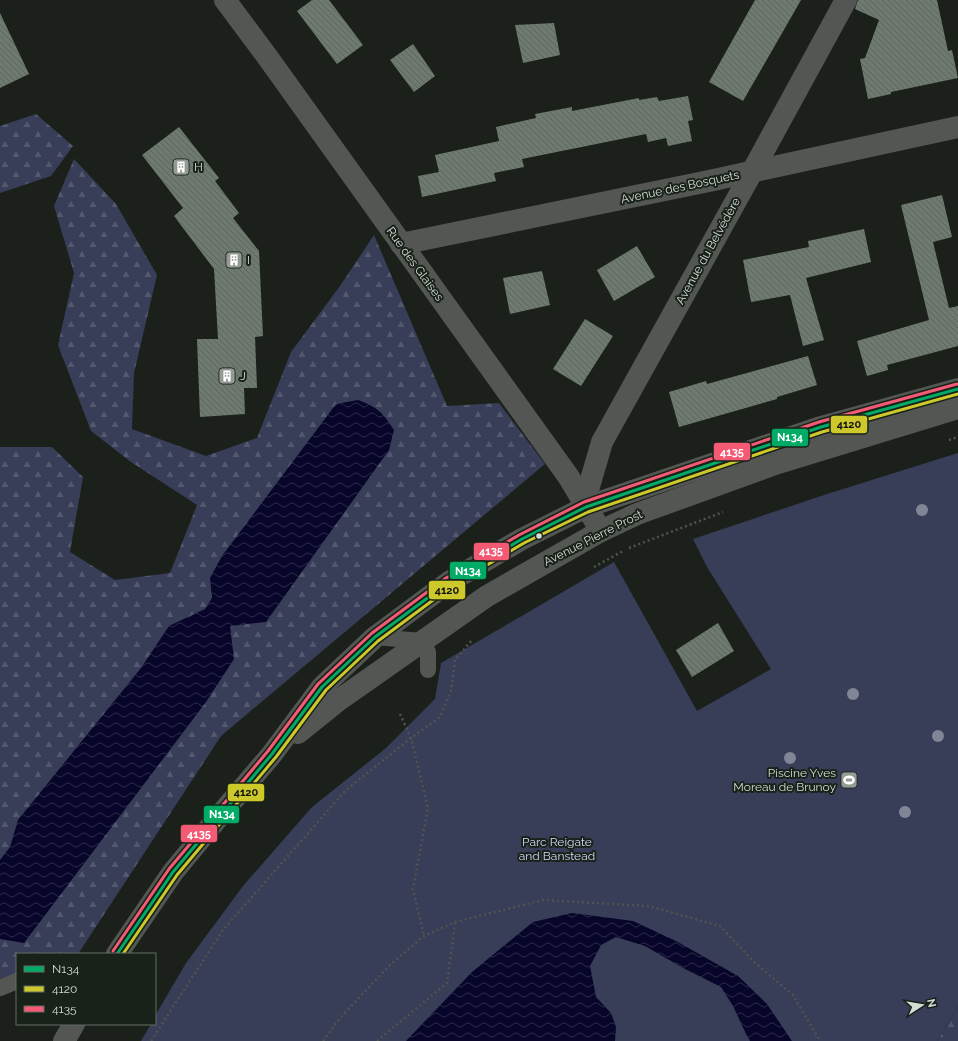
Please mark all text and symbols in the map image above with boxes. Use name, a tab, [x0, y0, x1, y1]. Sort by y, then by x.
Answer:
building icon: H	[171, 157, 191, 177]
place label: H	[194, 160, 203, 174]
street label: Avenue des Bosquets	[619, 168, 741, 206]
street label: Avenue du Belvédère	[673, 195, 743, 307]
street label: Rue des Glaises	[383, 224, 447, 304]
building icon: I	[224, 250, 244, 270]
place label: I	[247, 253, 250, 267]
building icon: J	[217, 366, 237, 386]
place label: J	[240, 369, 246, 383]
line badge: 4120	[830, 415, 868, 434]
text: 4120	[837, 418, 862, 431]
line badge: N134	[771, 428, 809, 447]
text: N134	[777, 431, 803, 444]
line badge: 4135	[713, 442, 751, 461]
text: 4135	[720, 446, 744, 459]
street label: Avenue Pierre Prost	[541, 507, 645, 569]
unlabelled marker	[534, 531, 544, 541]
line badge: 4135	[473, 542, 510, 561]
text: 4135	[479, 545, 503, 558]
line badge: N134	[449, 561, 487, 580]
text: N134	[455, 565, 481, 578]
line badge: 4120	[428, 580, 466, 600]
text: 4120	[435, 584, 460, 597]
place label: Piscine Yves Moreau de Brunoy	[733, 766, 836, 794]
sports icon: Piscine Yves Moreau de Brunoy	[839, 770, 859, 790]
line badge: 4120	[227, 783, 265, 802]
text: 4120	[234, 786, 259, 799]
line badge: N134	[203, 805, 240, 824]
text: N134	[209, 808, 235, 821]
line badge: 4135	[180, 824, 218, 843]
text: 4135	[187, 828, 211, 841]
park label: Parc Reigate and Banstead	[519, 835, 595, 863]
legend	[16, 953, 156, 1025]
text: N134	[52, 962, 80, 976]
text: 4120	[52, 982, 77, 996]
north arrow	[902, 985, 942, 1025]
text: N	[924, 998, 939, 1008]
text: 4135	[52, 1002, 77, 1016]

